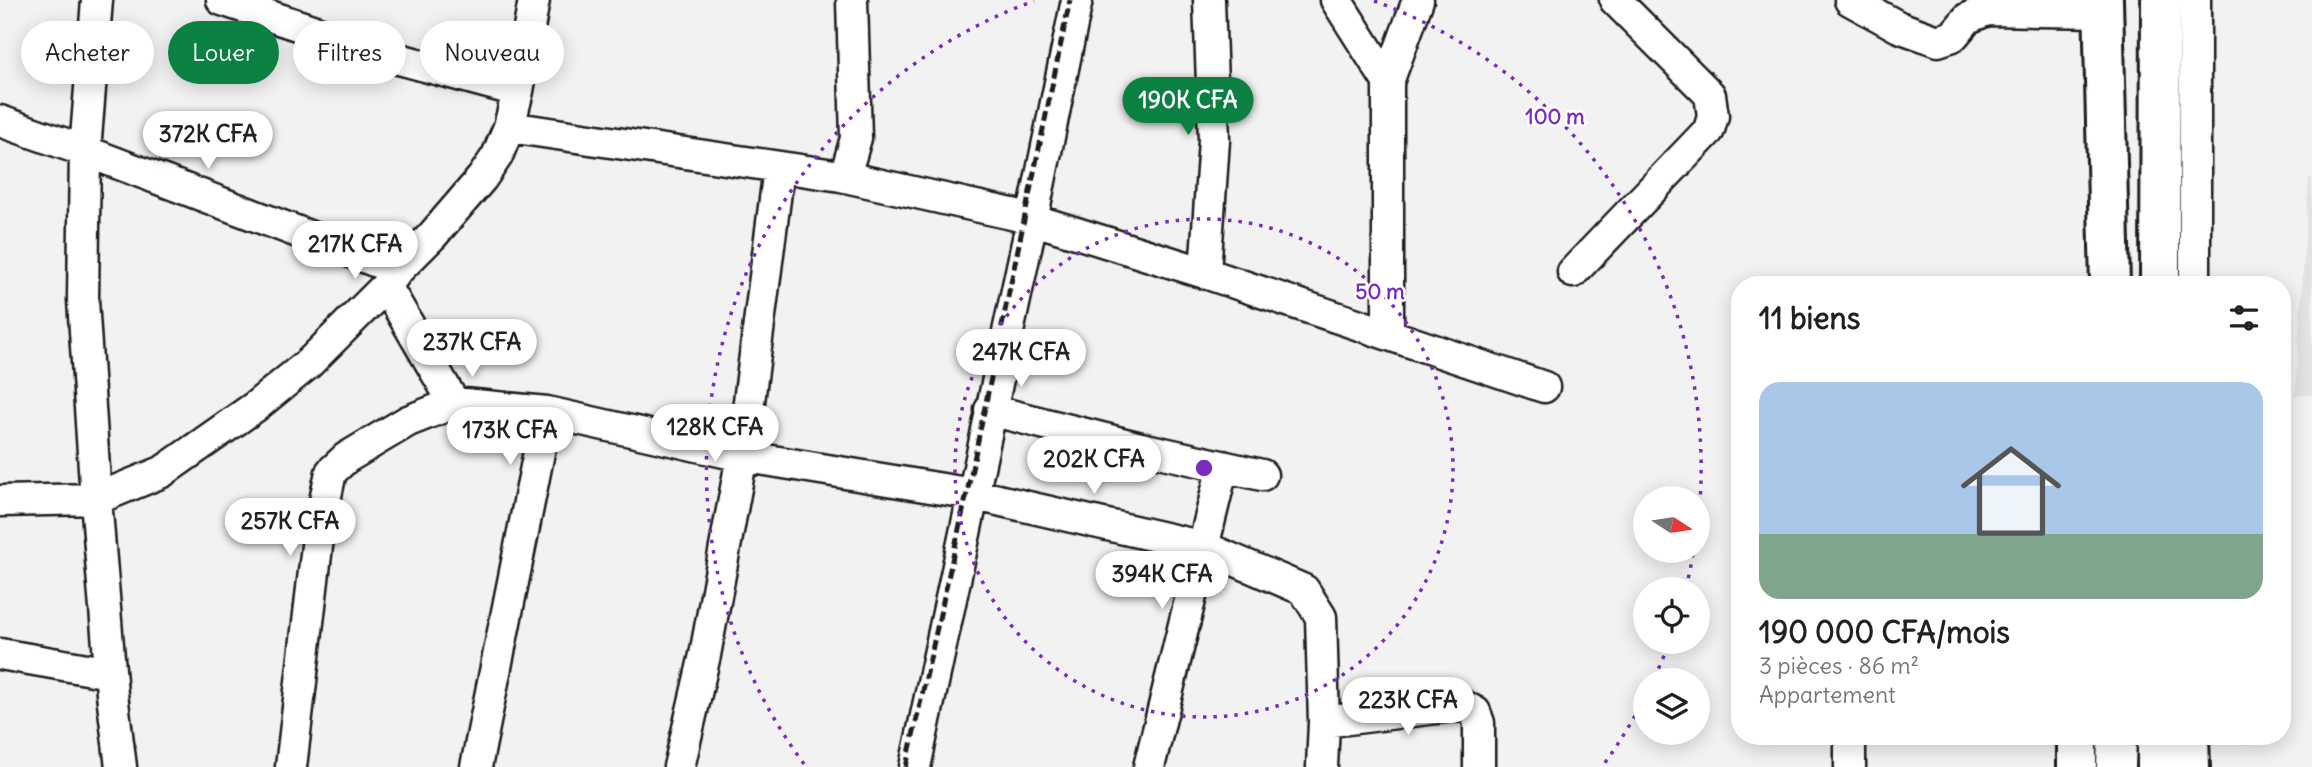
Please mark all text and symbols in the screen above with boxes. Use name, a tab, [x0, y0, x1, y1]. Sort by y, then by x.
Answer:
chip: Acheter	[21, 21, 154, 84]
chip: Louer	[168, 21, 279, 84]
chip: Filtres	[293, 21, 406, 84]
chip: Nouveau	[420, 21, 564, 84]
pin: 190K CFA	[1116, 78, 1260, 137]
text: 190K CFA	[1139, 85, 1237, 114]
text: 100 m	[1525, 103, 1585, 130]
pin: 372K CFA	[136, 111, 280, 171]
text: 372K CFA	[159, 119, 257, 148]
pin: 217K CFA	[283, 222, 427, 281]
text: 217K CFA	[308, 229, 402, 258]
text: 50 m	[1355, 278, 1405, 305]
text: 11 biens	[1759, 299, 1860, 337]
icon: filters	[2225, 299, 2263, 337]
pin: 237K CFA	[400, 320, 544, 379]
text: 237K CFA	[423, 327, 521, 356]
pin: 247K CFA	[949, 330, 1093, 389]
text: 247K CFA	[972, 337, 1070, 366]
pin: 128K CFA	[643, 405, 787, 464]
pin: 173K CFA	[438, 407, 582, 467]
text: 128K CFA	[667, 412, 763, 441]
text: 173K CFA	[463, 415, 557, 444]
icon: home	[1948, 428, 2074, 554]
pin: 202K CFA	[1022, 436, 1166, 496]
text: 202K CFA	[1043, 444, 1145, 473]
centre of rings	[1192, 456, 1216, 480]
north arrow	[1633, 486, 1710, 564]
map controls	[1633, 486, 1710, 745]
pin: 257K CFA	[218, 498, 362, 558]
text: 257K CFA	[241, 506, 339, 535]
pin: 394K CFA	[1090, 552, 1234, 611]
text: 394K CFA	[1111, 559, 1213, 588]
button: locate	[1633, 577, 1710, 654]
text: 190 000 CFA/mois	[1759, 613, 2010, 651]
text: 3 pièces · 86 m²	[1759, 651, 1919, 680]
button: layers	[1633, 668, 1710, 745]
pin: 223K CFA	[1336, 678, 1480, 737]
text: Appartement	[1759, 680, 1896, 709]
text: 223K CFA	[1358, 685, 1458, 714]

